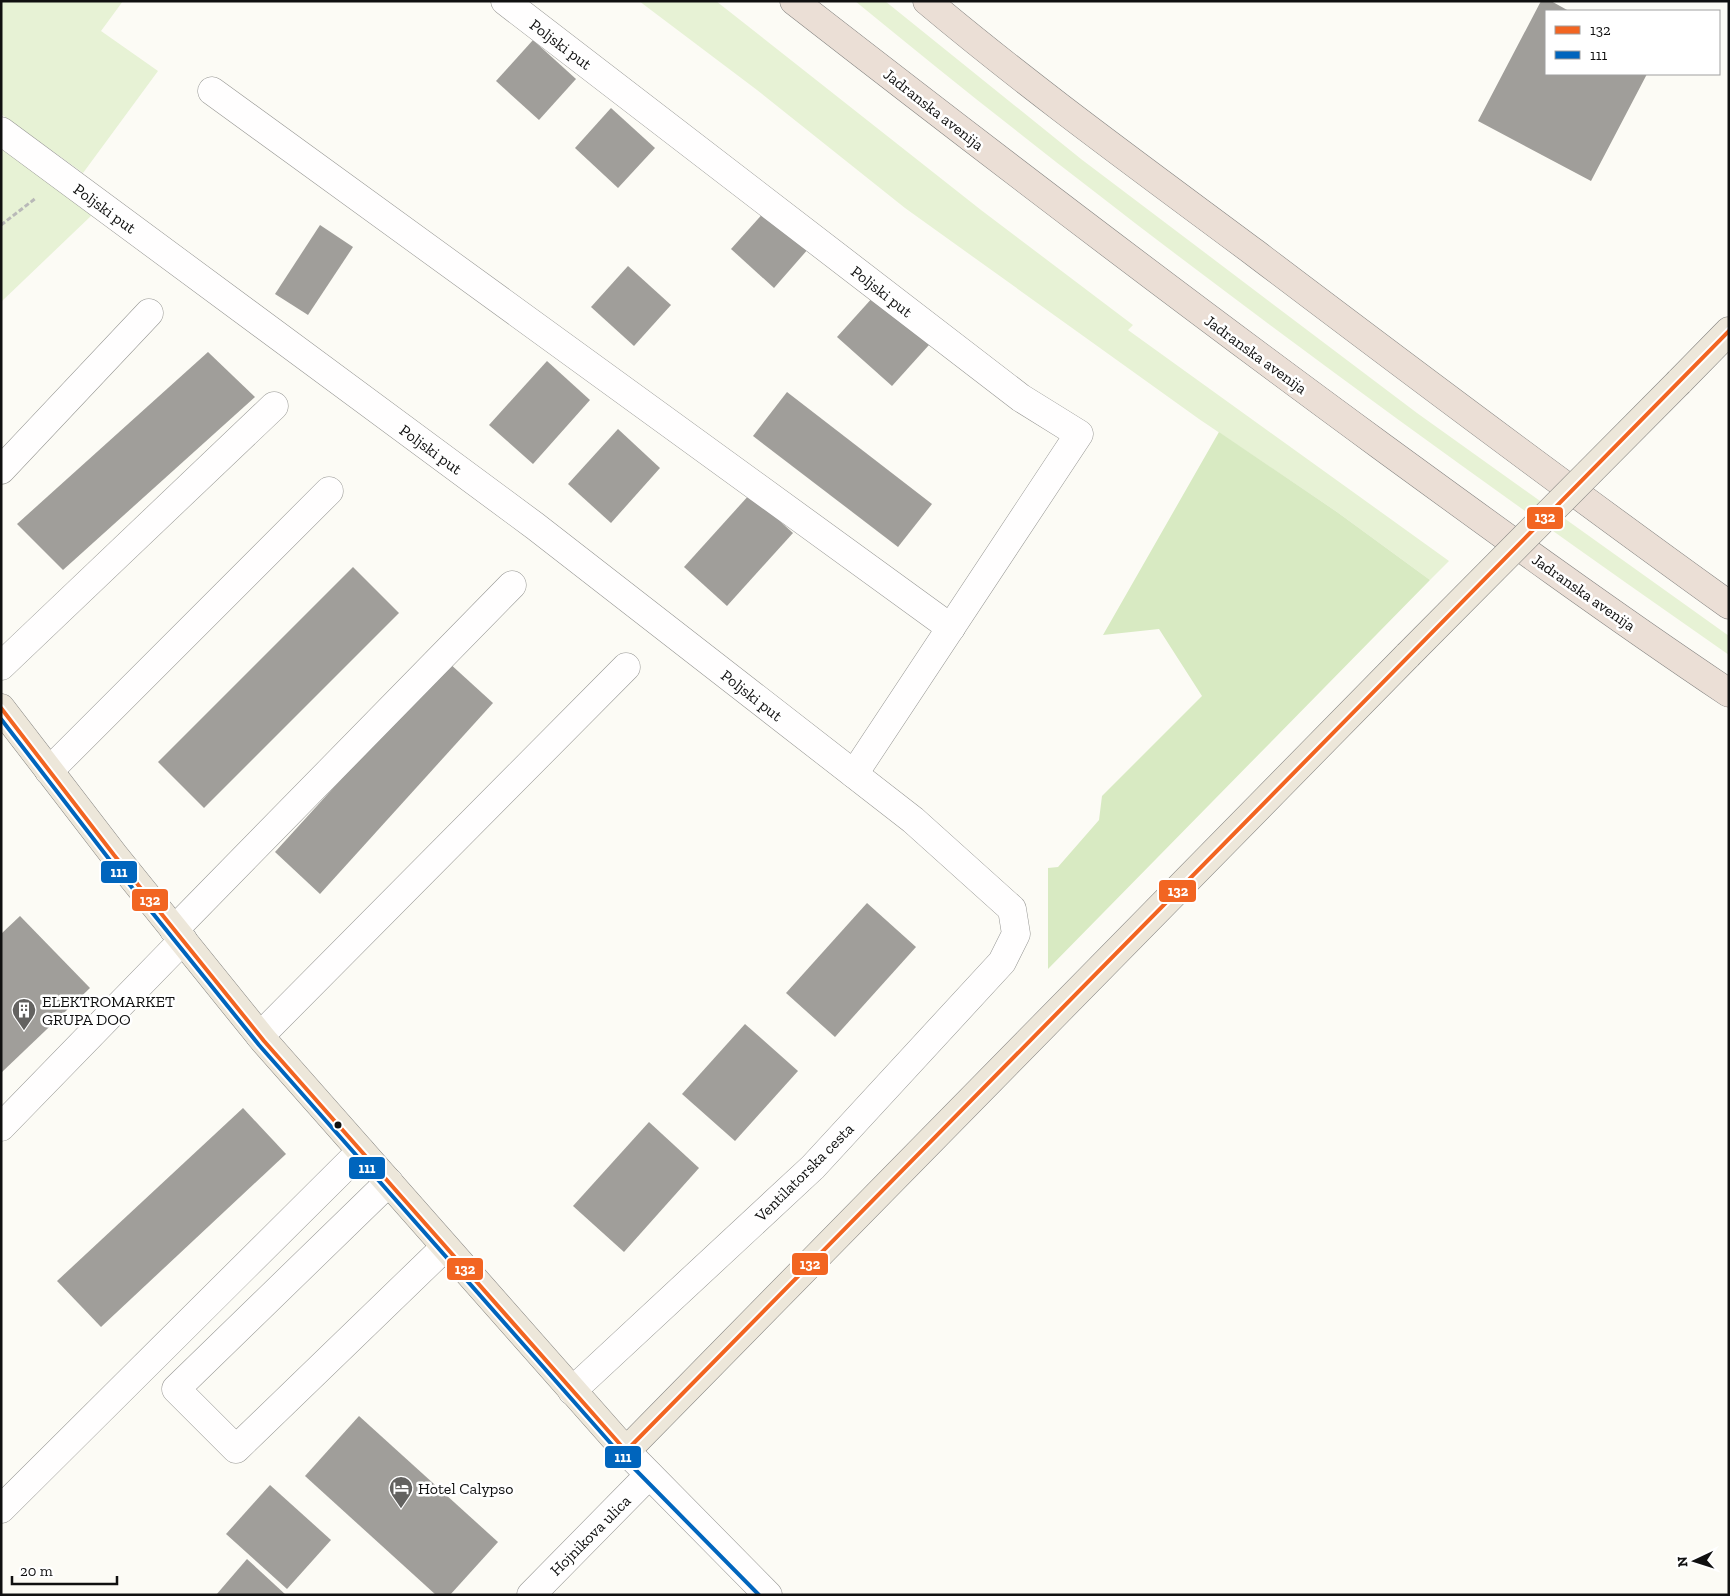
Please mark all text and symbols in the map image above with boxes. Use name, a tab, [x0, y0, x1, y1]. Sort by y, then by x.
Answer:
legend	[1545, 10, 1720, 75]
street label: Poljski put	[526, 15, 595, 74]
text: 132	[1590, 21, 1611, 39]
text: 111	[1590, 46, 1608, 64]
street label: Jadranska avenija	[880, 64, 988, 155]
street label: Poljski put	[70, 179, 140, 237]
street label: Poljski put	[847, 262, 916, 321]
street label: Jadranska avenija	[1201, 311, 1311, 398]
street label: Poljski put	[396, 420, 466, 478]
line badge: 132	[1526, 506, 1564, 530]
text: 132	[1535, 509, 1556, 526]
street label: Jadranska avenija	[1528, 550, 1639, 635]
street label: Poljski put	[717, 666, 786, 725]
line badge: 111	[100, 860, 138, 884]
text: 111	[111, 864, 128, 881]
line badge: 132	[1158, 879, 1197, 903]
text: 132	[1168, 883, 1189, 900]
line badge: 132	[131, 888, 169, 912]
text: 132	[140, 892, 161, 909]
place label: ELEKTROMARKET GRUPA DOO	[42, 992, 175, 1029]
building icon: ELEKTROMARKET GRUPA DOO	[11, 997, 37, 1031]
street label: Ventilatorska cesta	[750, 1119, 858, 1226]
unlabelled marker	[333, 1120, 343, 1130]
line badge: 111	[348, 1156, 386, 1180]
text: 111	[359, 1160, 376, 1177]
line badge: 132	[791, 1252, 829, 1276]
text: 132	[800, 1256, 821, 1273]
line badge: 132	[446, 1257, 484, 1281]
text: 132	[455, 1261, 476, 1278]
line badge: 111	[604, 1445, 642, 1469]
text: 111	[615, 1449, 632, 1466]
hotel icon: Hotel Calypso	[388, 1475, 414, 1509]
place label: Hotel Calypso	[418, 1479, 514, 1498]
street label: Hojnikova ulica	[546, 1491, 635, 1580]
north arrow	[1670, 1536, 1720, 1586]
scale bar	[12, 1554, 118, 1586]
text: N	[1674, 1556, 1691, 1568]
text: 20 m	[20, 1562, 53, 1580]

